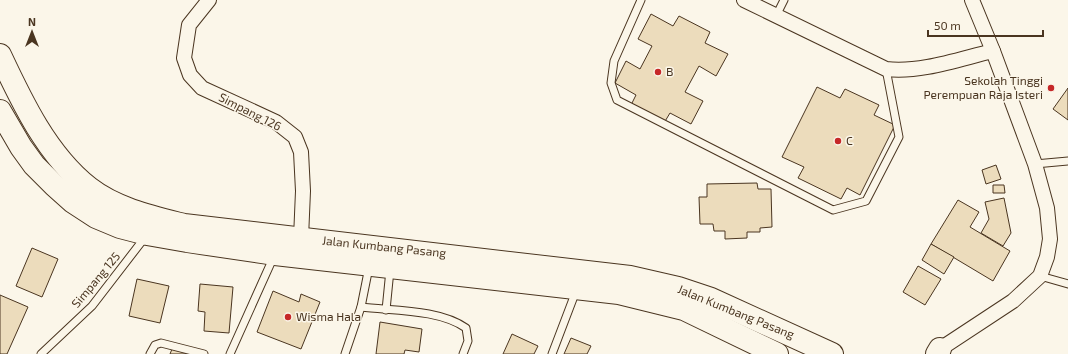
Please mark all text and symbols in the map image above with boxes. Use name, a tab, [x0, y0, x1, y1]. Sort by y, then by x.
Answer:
north arrow	[12, 12, 52, 52]
scale bar	[928, 12, 1043, 38]
text: N	[28, 15, 36, 28]
text: 50 m	[934, 18, 961, 32]
place label: B	[666, 64, 673, 78]
marker: B	[653, 67, 663, 77]
place label: Sekolah Tinggi Perempuan Raja Isteri	[924, 73, 1043, 102]
marker: Sekolah Tinggi Perempuan Raja Isteri	[1046, 83, 1056, 93]
street label: Simpang 126	[217, 89, 284, 133]
place label: C	[846, 133, 853, 147]
marker: C	[833, 136, 843, 146]
street label: Jalan Kumbang Pasang	[321, 233, 447, 260]
street label: Simpang 125	[68, 249, 122, 310]
street label: Jalan Kumbang Pasang	[676, 281, 797, 341]
place label: Wisma Hala	[296, 309, 361, 323]
marker: Wisma Hala	[283, 312, 293, 322]

